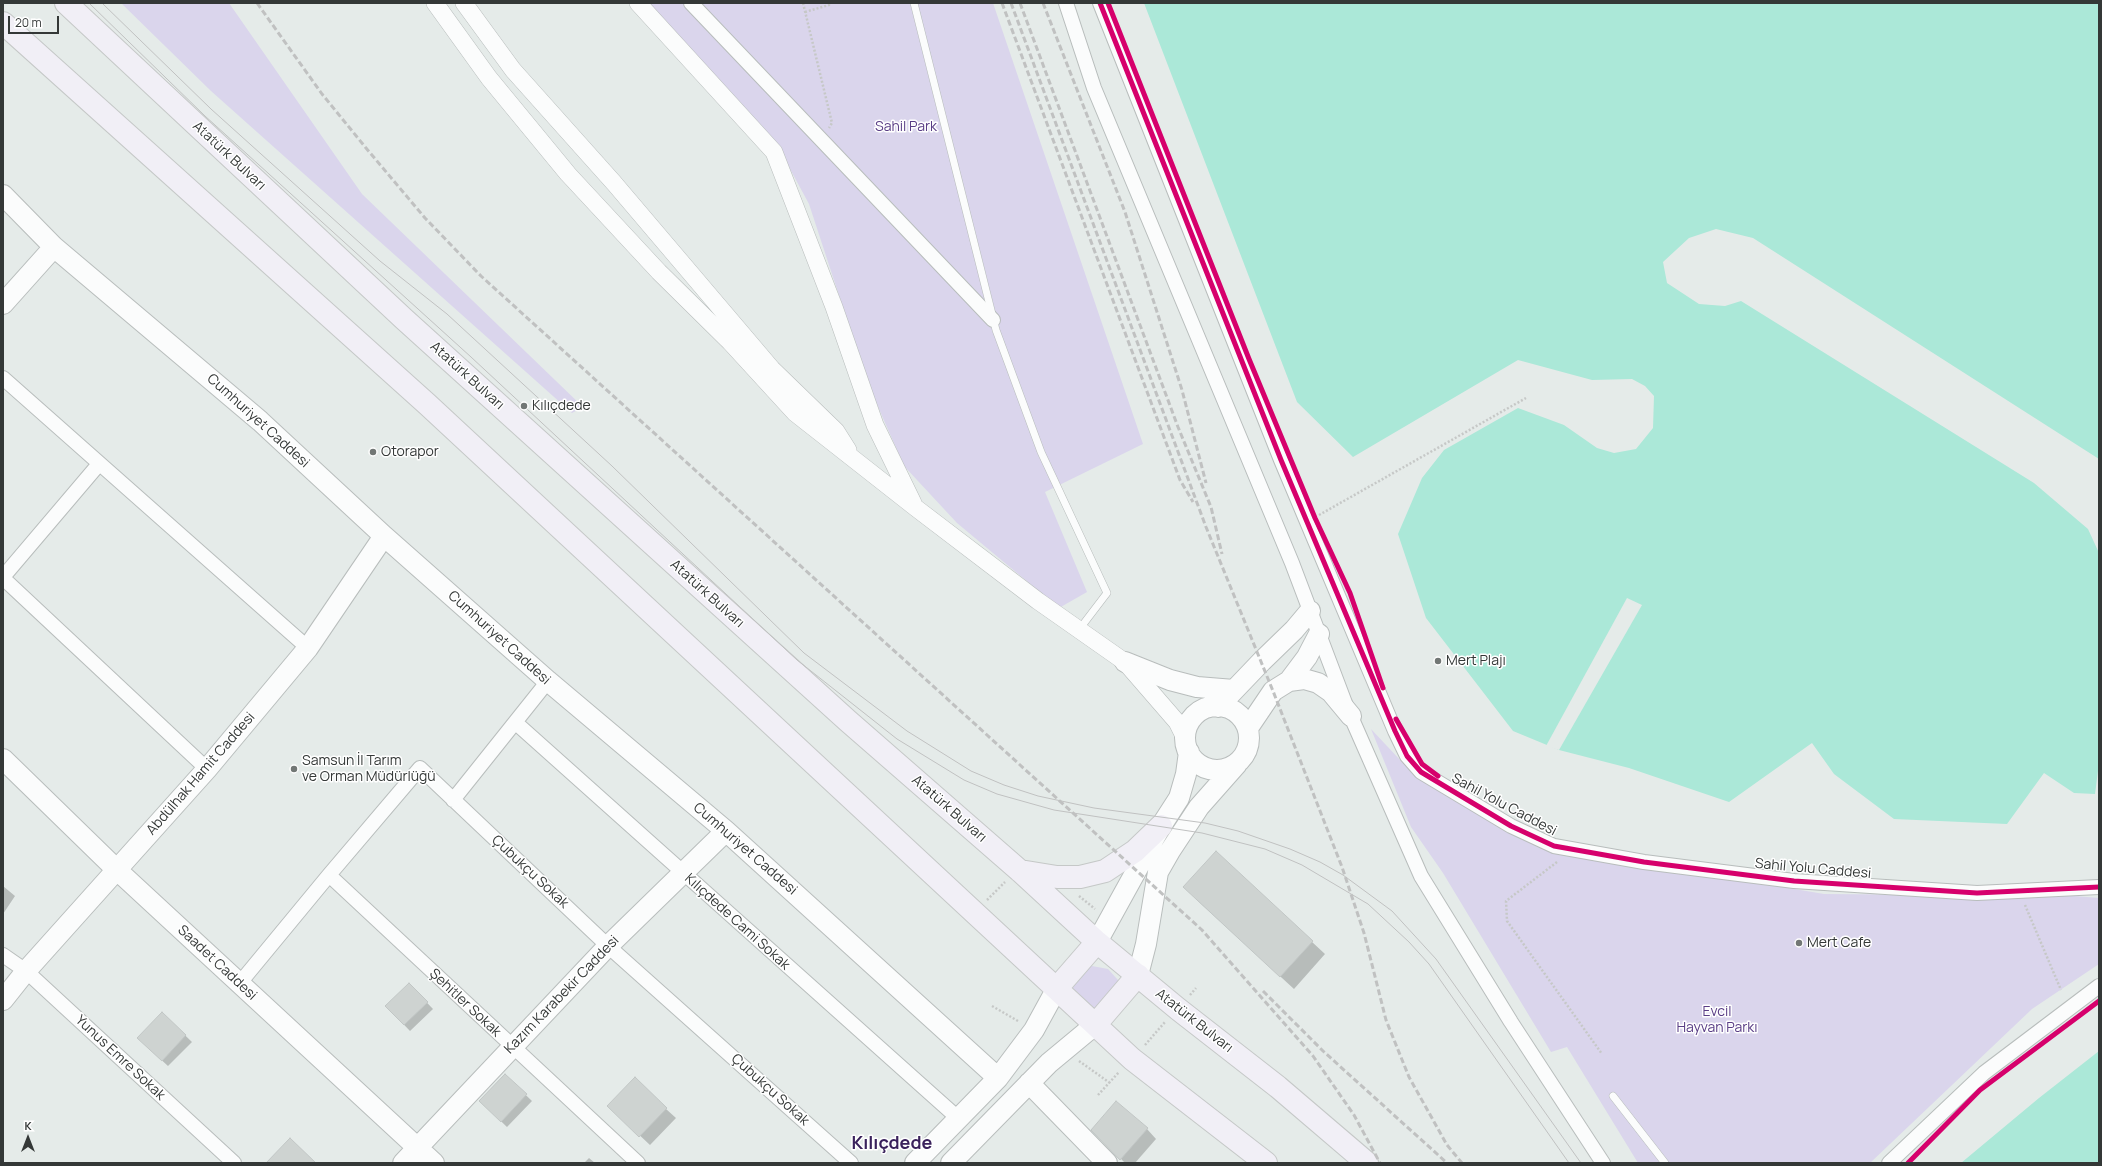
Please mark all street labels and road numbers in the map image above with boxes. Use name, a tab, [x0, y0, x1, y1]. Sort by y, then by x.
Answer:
street label: Atatürk Bulvarı	[189, 118, 269, 194]
street label: Atatürk Bulvarı	[427, 338, 507, 414]
street label: Cumhuriyet Caddesi	[203, 371, 313, 471]
street label: Atatürk Bulvarı	[667, 556, 747, 632]
street label: Cumhuriyet Caddesi	[444, 588, 554, 688]
street label: Abdülhak Hamit Caddesi	[143, 709, 259, 839]
street label: Sahil Yolu Caddesi	[1449, 770, 1559, 840]
street label: Atatürk Bulvarı	[908, 772, 990, 846]
street label: Cumhuriyet Caddesi	[690, 799, 800, 899]
street label: Çubukçu Sokak	[488, 832, 572, 912]
street label: Sahil Yolu Caddesi	[1754, 856, 1872, 882]
street label: Kılıçdede Cami Sokak	[681, 870, 793, 974]
street label: Saadet Caddesi	[174, 922, 260, 1004]
street label: Kazım Karabekir Caddesi	[501, 932, 623, 1058]
street label: Şehitler Sokak	[426, 966, 504, 1040]
street label: Atatürk Bulvarı	[1152, 986, 1236, 1056]
street label: Yunus Emre Sokak	[72, 1012, 168, 1104]
street label: Çubukçu Sokak	[728, 1051, 812, 1129]

